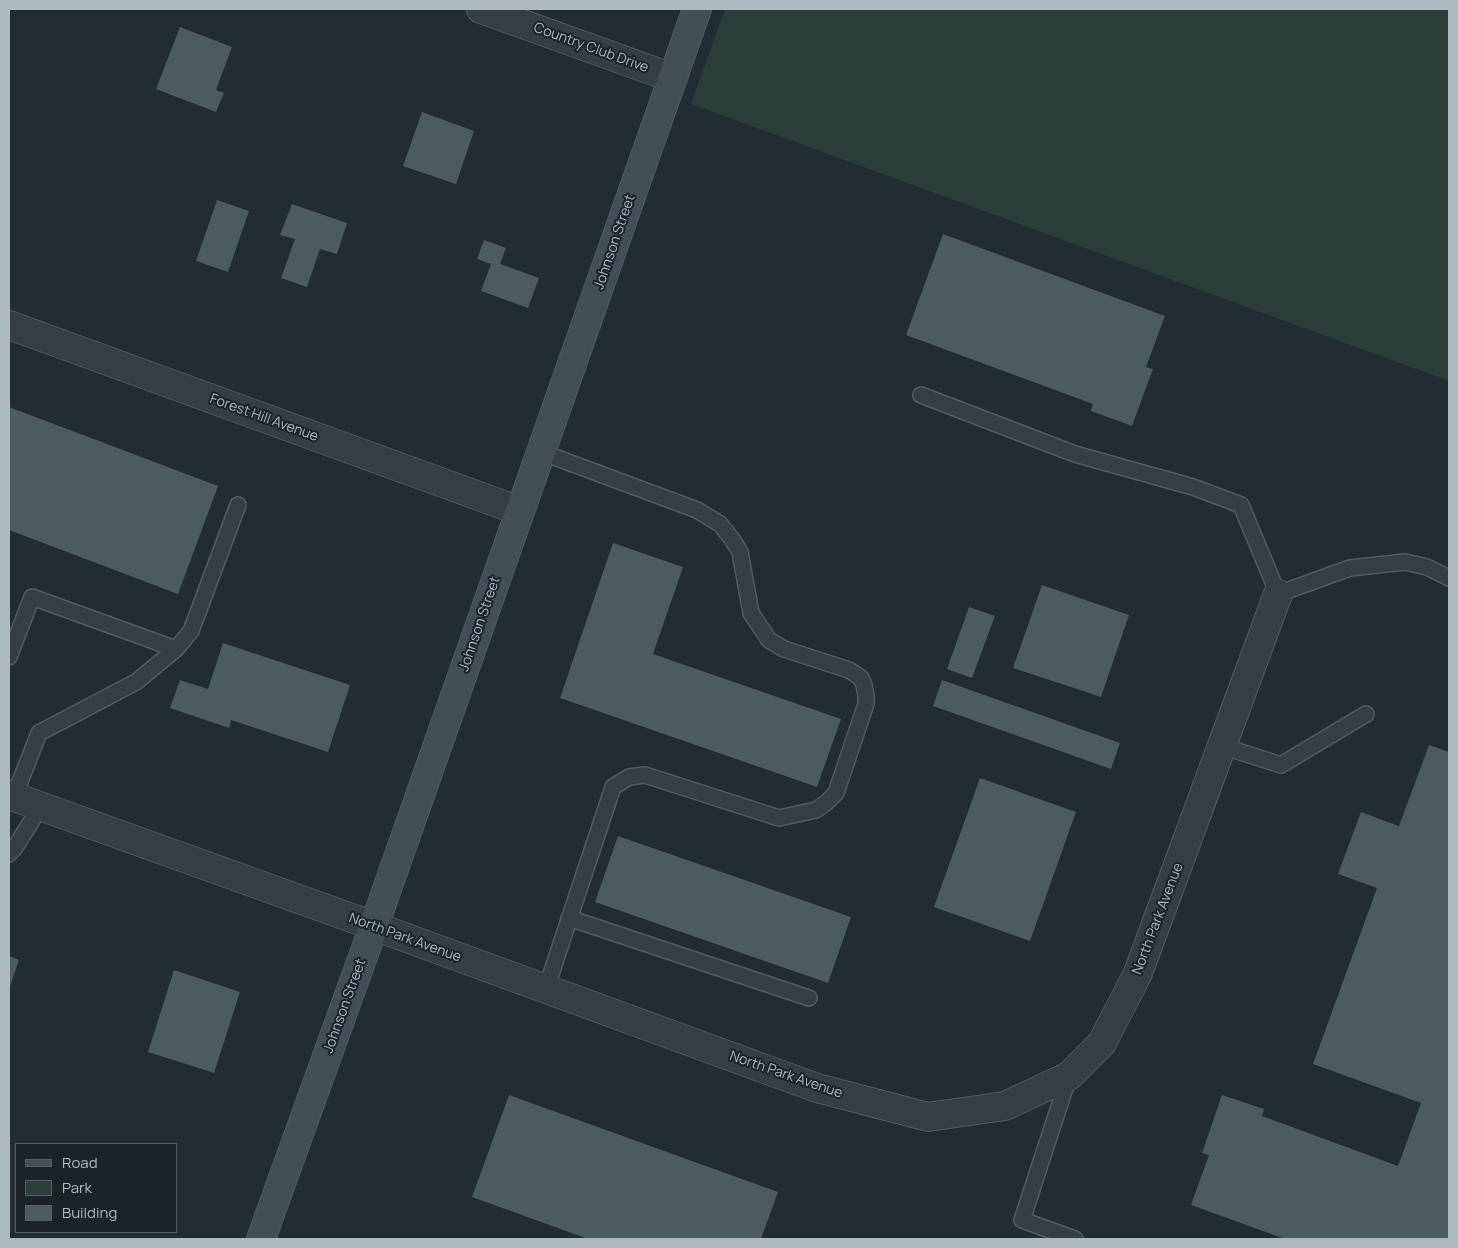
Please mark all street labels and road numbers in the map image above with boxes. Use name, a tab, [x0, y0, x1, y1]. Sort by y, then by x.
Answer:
street label: Country Club Drive	[531, 19, 651, 77]
street label: Johnson Street	[591, 192, 639, 292]
street label: Forest Hill Avenue	[208, 391, 320, 445]
street label: Johnson Street	[456, 574, 504, 674]
street label: North Park Avenue	[1129, 861, 1187, 977]
street label: North Park Avenue	[347, 910, 463, 966]
street label: Johnson Street	[320, 956, 370, 1056]
street label: North Park Avenue	[727, 1048, 845, 1102]

